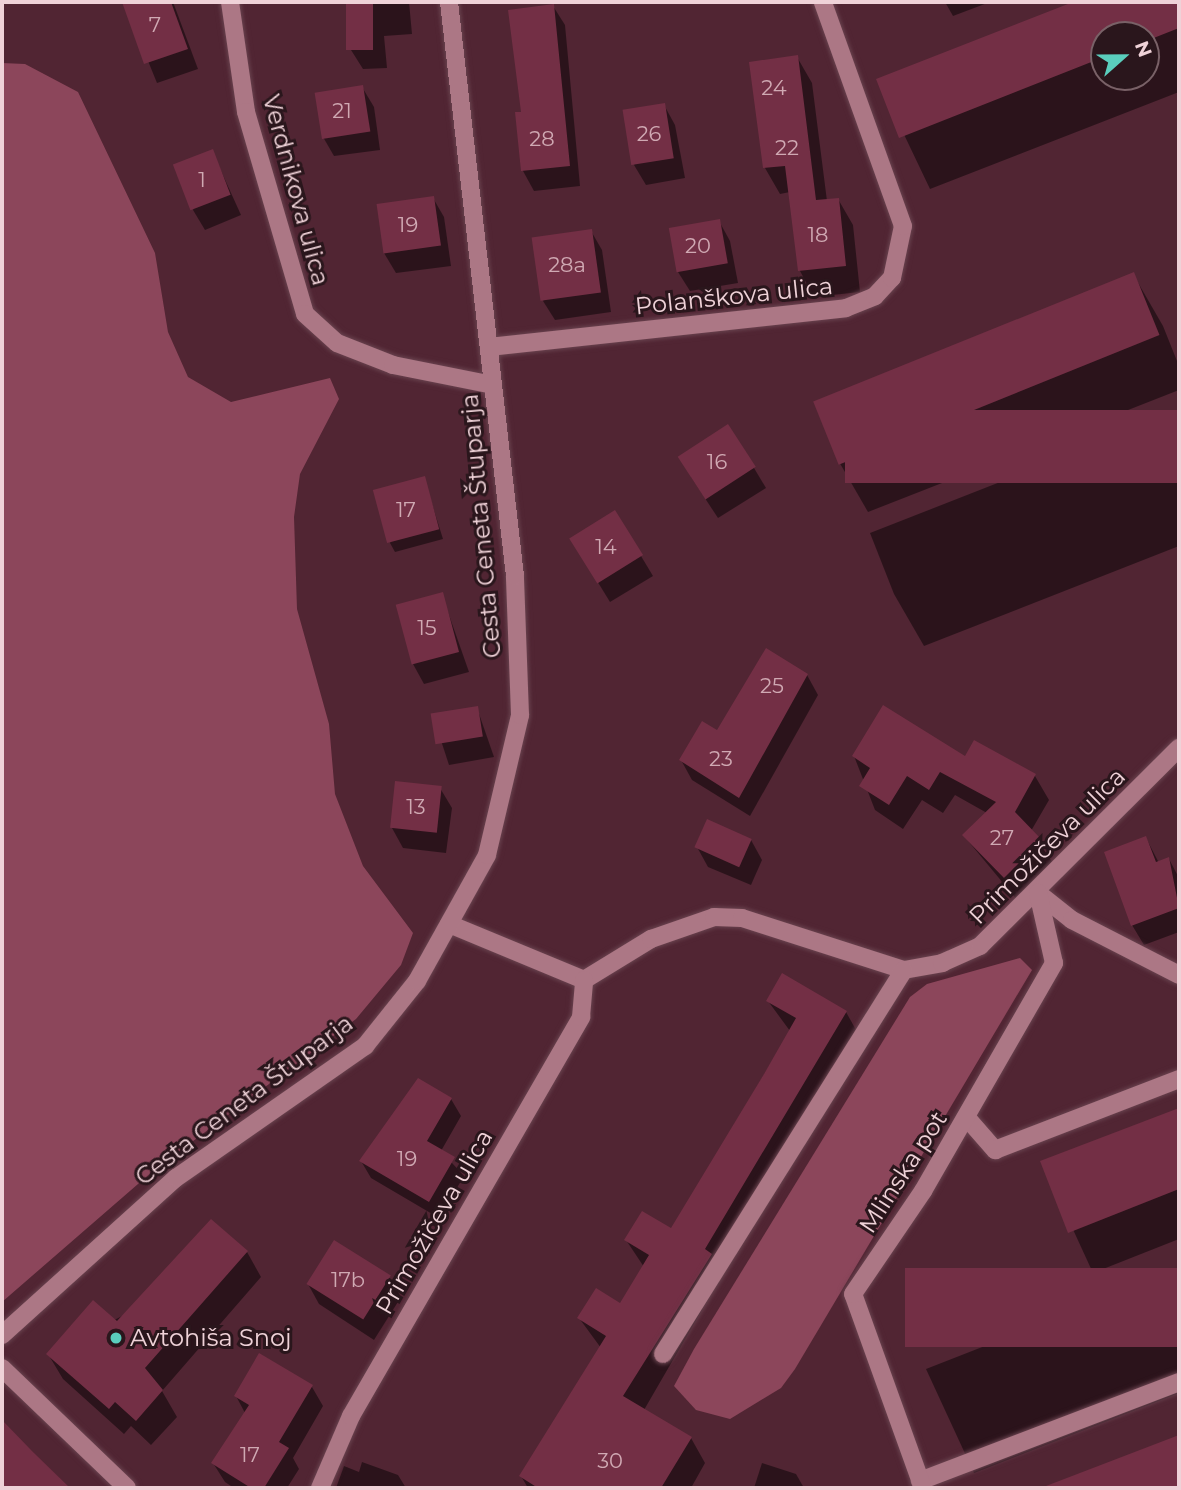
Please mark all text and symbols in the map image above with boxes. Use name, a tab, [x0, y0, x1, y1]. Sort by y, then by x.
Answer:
house number: 7	[149, 12, 161, 38]
north arrow	[1090, 21, 1160, 91]
text: N	[1130, 38, 1157, 60]
house number: 24	[761, 75, 787, 101]
street label: Verdnikova ulica	[257, 91, 335, 289]
house number: 21	[332, 98, 352, 124]
house number: 26	[637, 121, 661, 147]
house number: 28	[529, 126, 555, 152]
house number: 22	[775, 135, 799, 161]
house number: 1	[198, 167, 206, 193]
house number: 19	[398, 212, 418, 238]
house number: 18	[808, 222, 828, 248]
house number: 20	[685, 233, 711, 259]
house number: 28a	[548, 252, 586, 278]
street label: Polanškova ulica	[634, 271, 834, 321]
street label: Cesta Ceneta Štuparja	[455, 393, 507, 659]
house number: 16	[707, 449, 727, 475]
house number: 17	[396, 497, 416, 523]
house number: 14	[595, 534, 617, 560]
house number: 15	[417, 615, 437, 641]
house number: 25	[760, 673, 784, 699]
house number: 23	[709, 746, 733, 772]
street label: Primožičeva ulica	[963, 762, 1131, 930]
house number: 13	[406, 794, 426, 820]
house number: 27	[990, 825, 1014, 851]
street label: Cesta Ceneta Štuparja	[129, 1009, 359, 1191]
street label: Mlinska pot	[853, 1106, 953, 1238]
street label: Primožičeva ulica	[369, 1124, 499, 1320]
house number: 19	[397, 1146, 417, 1172]
house number: 17b	[331, 1267, 365, 1293]
place label: Avtohiša Snoj	[130, 1324, 291, 1352]
marker: Avtohiša Snoj	[108, 1330, 124, 1346]
house number: 17	[240, 1442, 260, 1468]
house number: 30	[597, 1448, 623, 1474]

